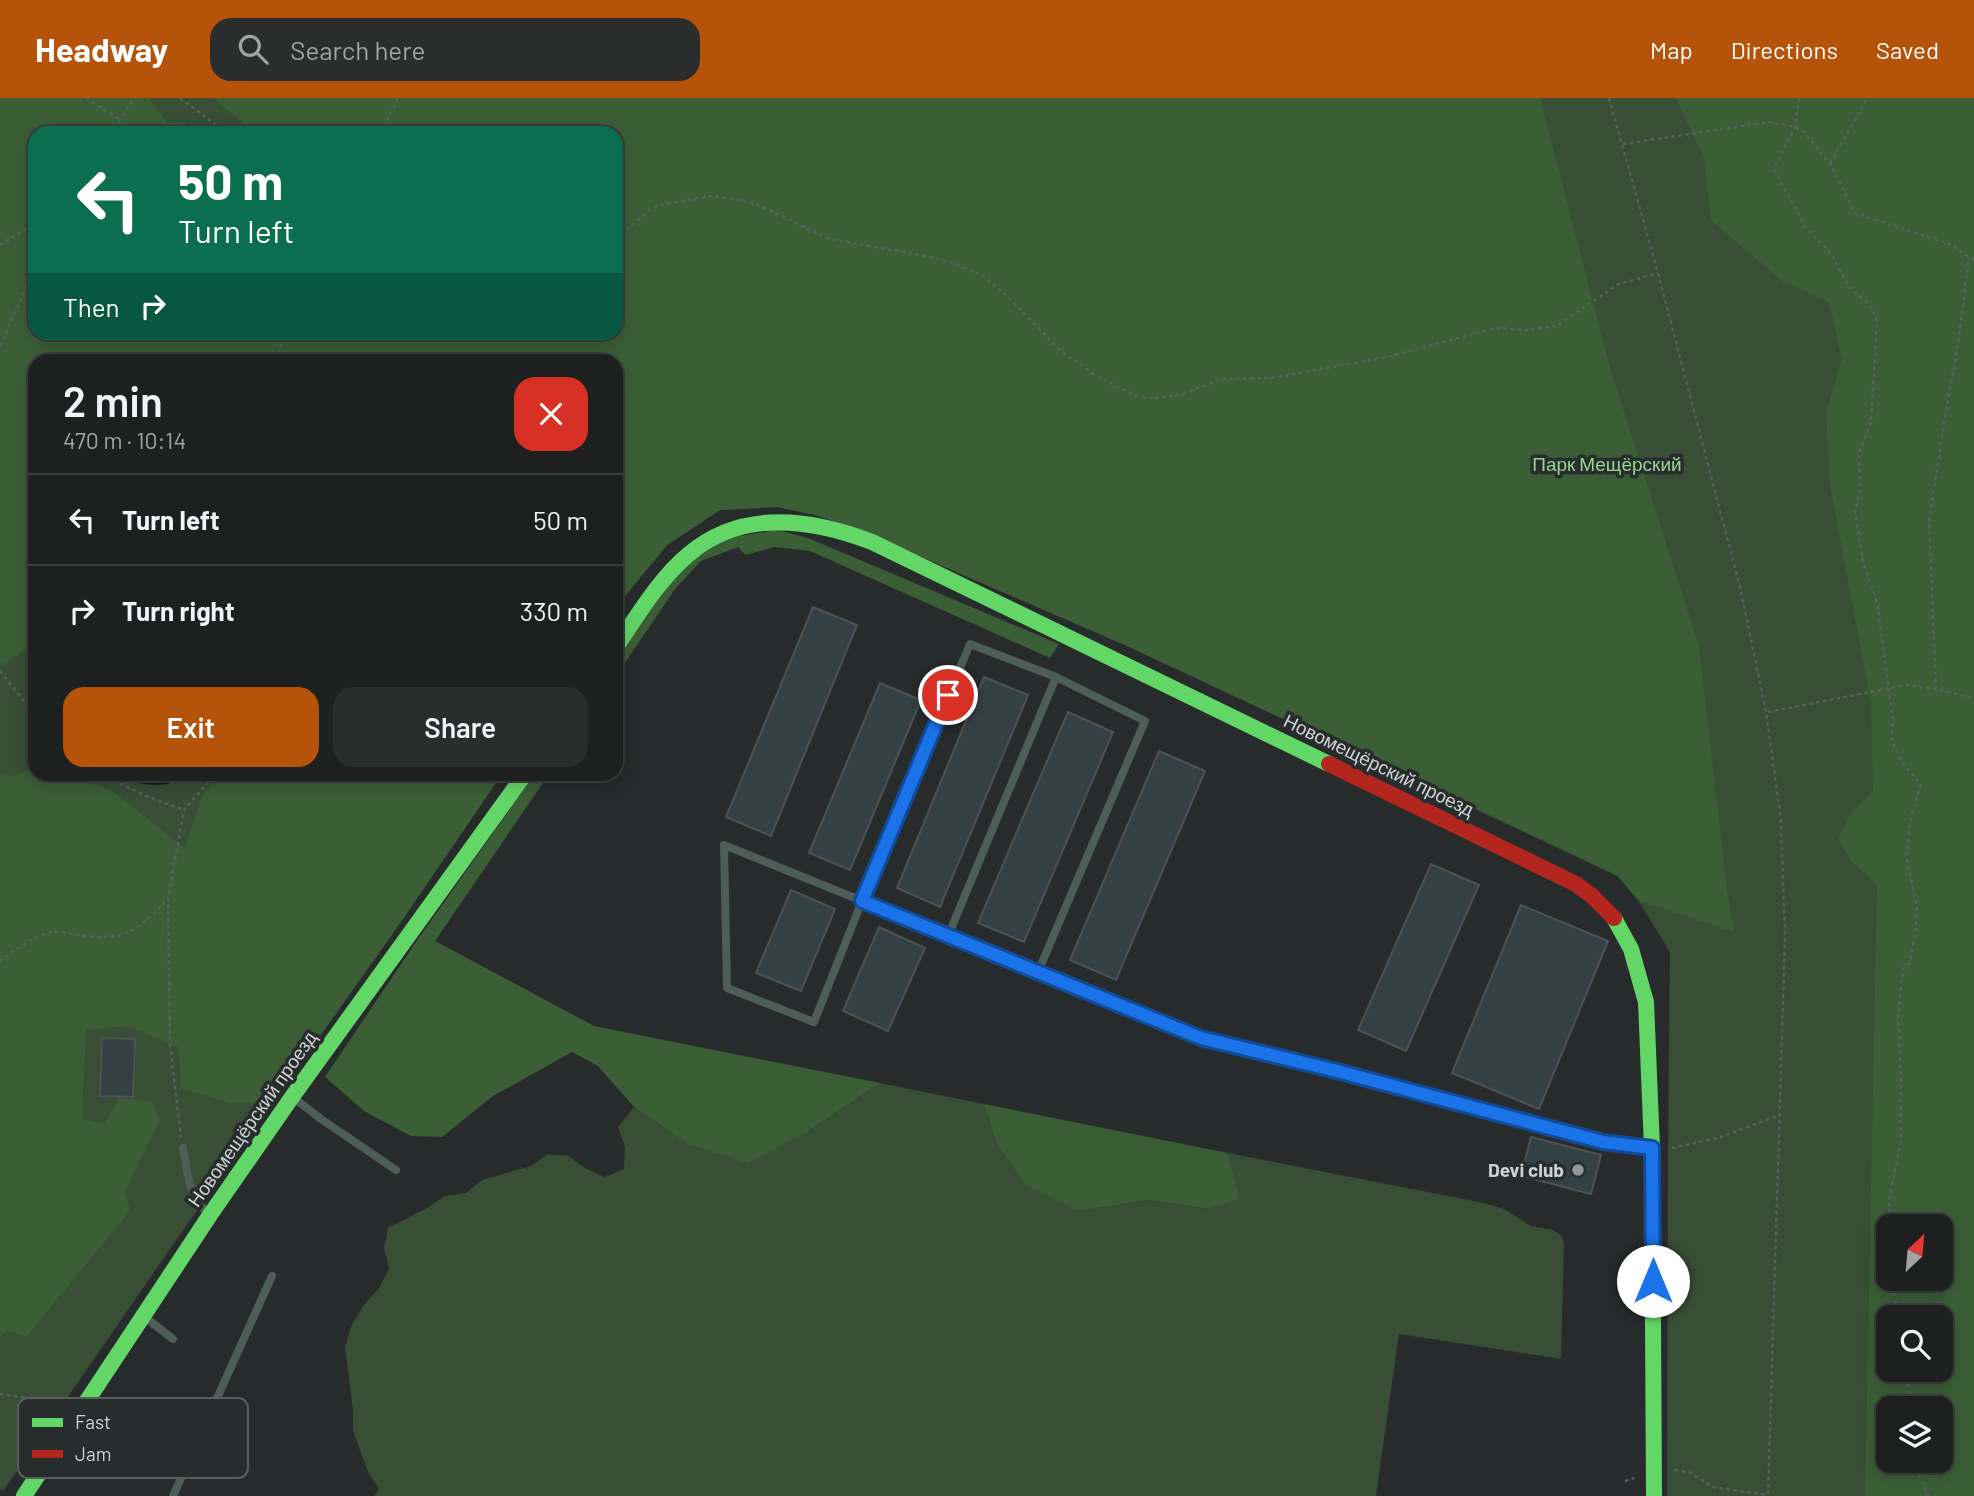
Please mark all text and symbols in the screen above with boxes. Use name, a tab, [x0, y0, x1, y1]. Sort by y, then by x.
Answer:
search box	[210, 18, 700, 81]
text: Headway	[35, 29, 168, 69]
icon: search	[234, 30, 272, 68]
text: Search here	[290, 34, 425, 65]
text: Map	[1650, 35, 1693, 64]
text: Directions	[1731, 35, 1838, 64]
text: Saved	[1876, 35, 1939, 64]
text: 50 m	[178, 151, 283, 210]
icon: left	[63, 154, 154, 245]
text: Turn left	[178, 211, 295, 249]
icon: right	[134, 287, 172, 325]
text: Then	[63, 291, 120, 322]
text: 2 min	[63, 375, 163, 425]
button: close	[514, 377, 588, 451]
text: 470 m · 10:14	[63, 426, 186, 454]
park label: Парк Мещёрский	[1532, 452, 1682, 475]
icon: left	[63, 501, 101, 539]
text: Turn left	[122, 504, 220, 535]
text: 50 m	[533, 504, 588, 535]
icon: right	[63, 592, 101, 630]
text: Turn right	[122, 595, 235, 626]
text: 330 m	[520, 595, 588, 626]
pin	[918, 665, 978, 725]
icon: arrive	[929, 676, 967, 714]
button: Exit	[63, 687, 319, 767]
button: Share	[333, 687, 588, 767]
street label: Новомещёрский проезд	[1280, 708, 1478, 821]
street label: Новомещёрский проезд	[182, 1027, 321, 1211]
place label: Devi club	[1488, 1158, 1564, 1181]
marker: Devi club	[1570, 1162, 1586, 1178]
north arrow	[1876, 1214, 1953, 1292]
map controls	[1876, 1214, 1953, 1473]
position arrow	[1616, 1244, 1690, 1318]
button: search	[1876, 1305, 1953, 1382]
button: layers	[1876, 1396, 1953, 1473]
legend	[18, 1398, 248, 1478]
text: Fast	[75, 1410, 111, 1433]
text: Jam	[75, 1442, 111, 1465]

